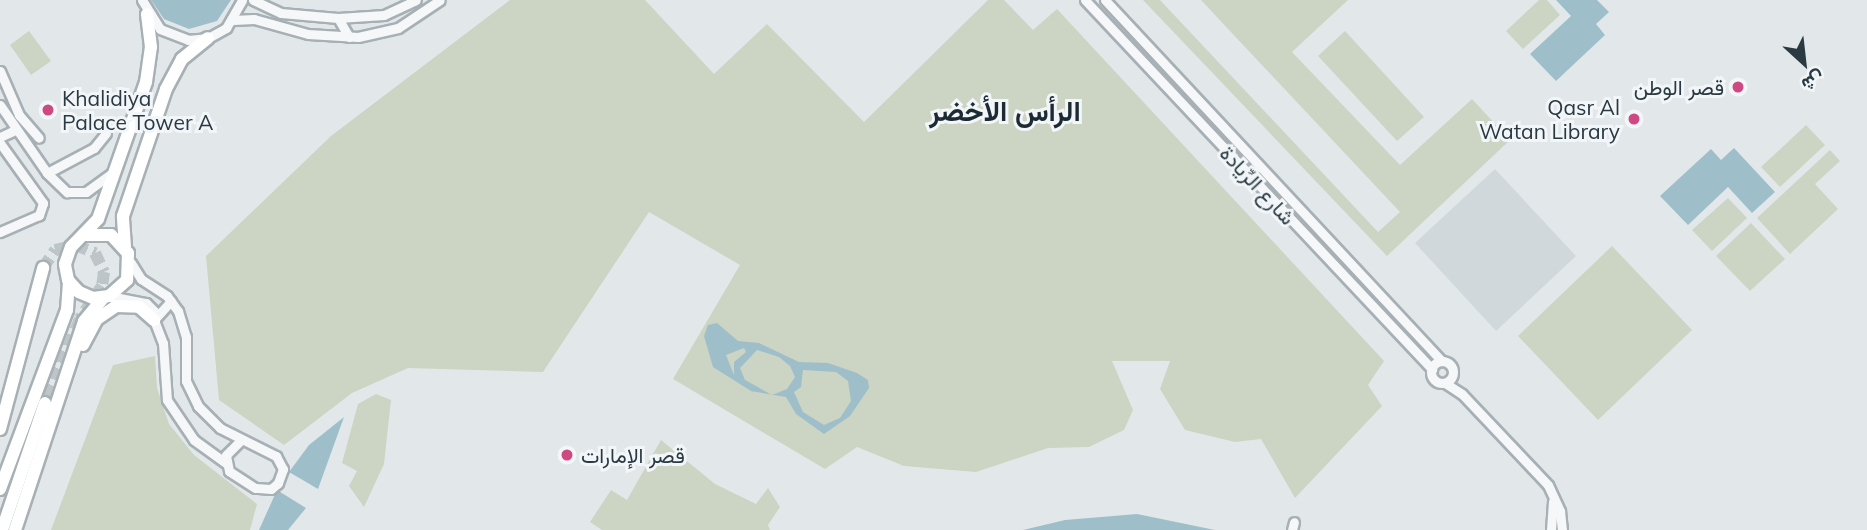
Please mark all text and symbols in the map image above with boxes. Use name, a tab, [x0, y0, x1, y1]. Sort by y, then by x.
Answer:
north arrow	[1769, 28, 1839, 98]
text: ش	[1798, 66, 1829, 98]
place label: قصر الوطن	[1634, 74, 1724, 100]
marker: قصر الوطن	[1730, 79, 1746, 95]
place label: Khalidiya Palace Tower A	[62, 85, 213, 135]
district label: الرأس الأخضر	[929, 94, 1081, 128]
place label: Qasr Al Watan Library	[1479, 94, 1620, 144]
marker: Khalidiya Palace Tower A	[40, 102, 56, 118]
marker: Qasr Al Watan Library	[1626, 111, 1642, 127]
street label: شارع الرِّيادة	[1215, 140, 1301, 230]
place label: قصر الإمارات	[581, 442, 685, 468]
marker: قصر الإمارات	[559, 447, 575, 463]

